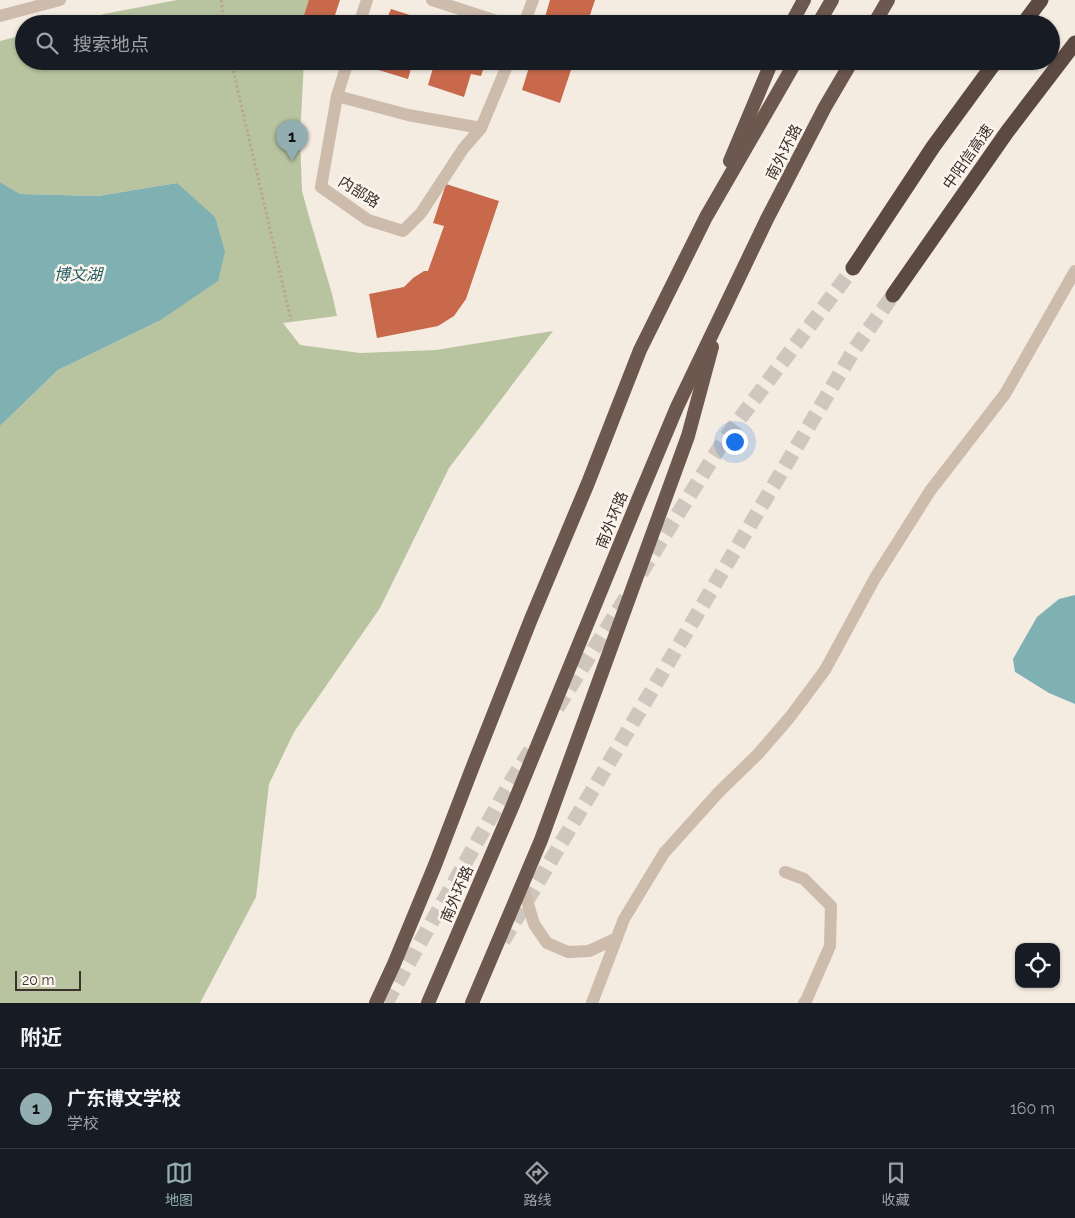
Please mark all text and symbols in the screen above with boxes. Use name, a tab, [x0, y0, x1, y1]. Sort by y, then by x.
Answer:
search box	[15, 15, 1060, 70]
icon: search	[33, 29, 61, 57]
text: 搜索地点	[73, 33, 149, 55]
pin: 1	[276, 120, 308, 161]
street label: 南外环路	[762, 121, 806, 183]
street label: 中阳信高速	[939, 121, 997, 193]
street label: 内部路	[335, 172, 383, 212]
water label: 博文湖	[54, 265, 105, 284]
your location	[722, 429, 748, 455]
street label: 南外环路	[592, 489, 632, 551]
street label: 南外环路	[437, 863, 477, 925]
map controls	[1015, 943, 1060, 988]
button: locate	[1015, 943, 1060, 988]
scale bar	[15, 968, 81, 991]
text: 20 m	[22, 972, 54, 988]
text: 附近	[20, 1025, 62, 1050]
text: 广东博文学校	[67, 1087, 181, 1109]
text: 1	[32, 1099, 40, 1118]
text: 160 m	[1010, 1099, 1055, 1118]
text: 学校	[67, 1114, 99, 1133]
tab: 地图	[165, 1159, 193, 1209]
tab: 路线	[523, 1159, 551, 1209]
tab: 收藏	[882, 1159, 910, 1209]

